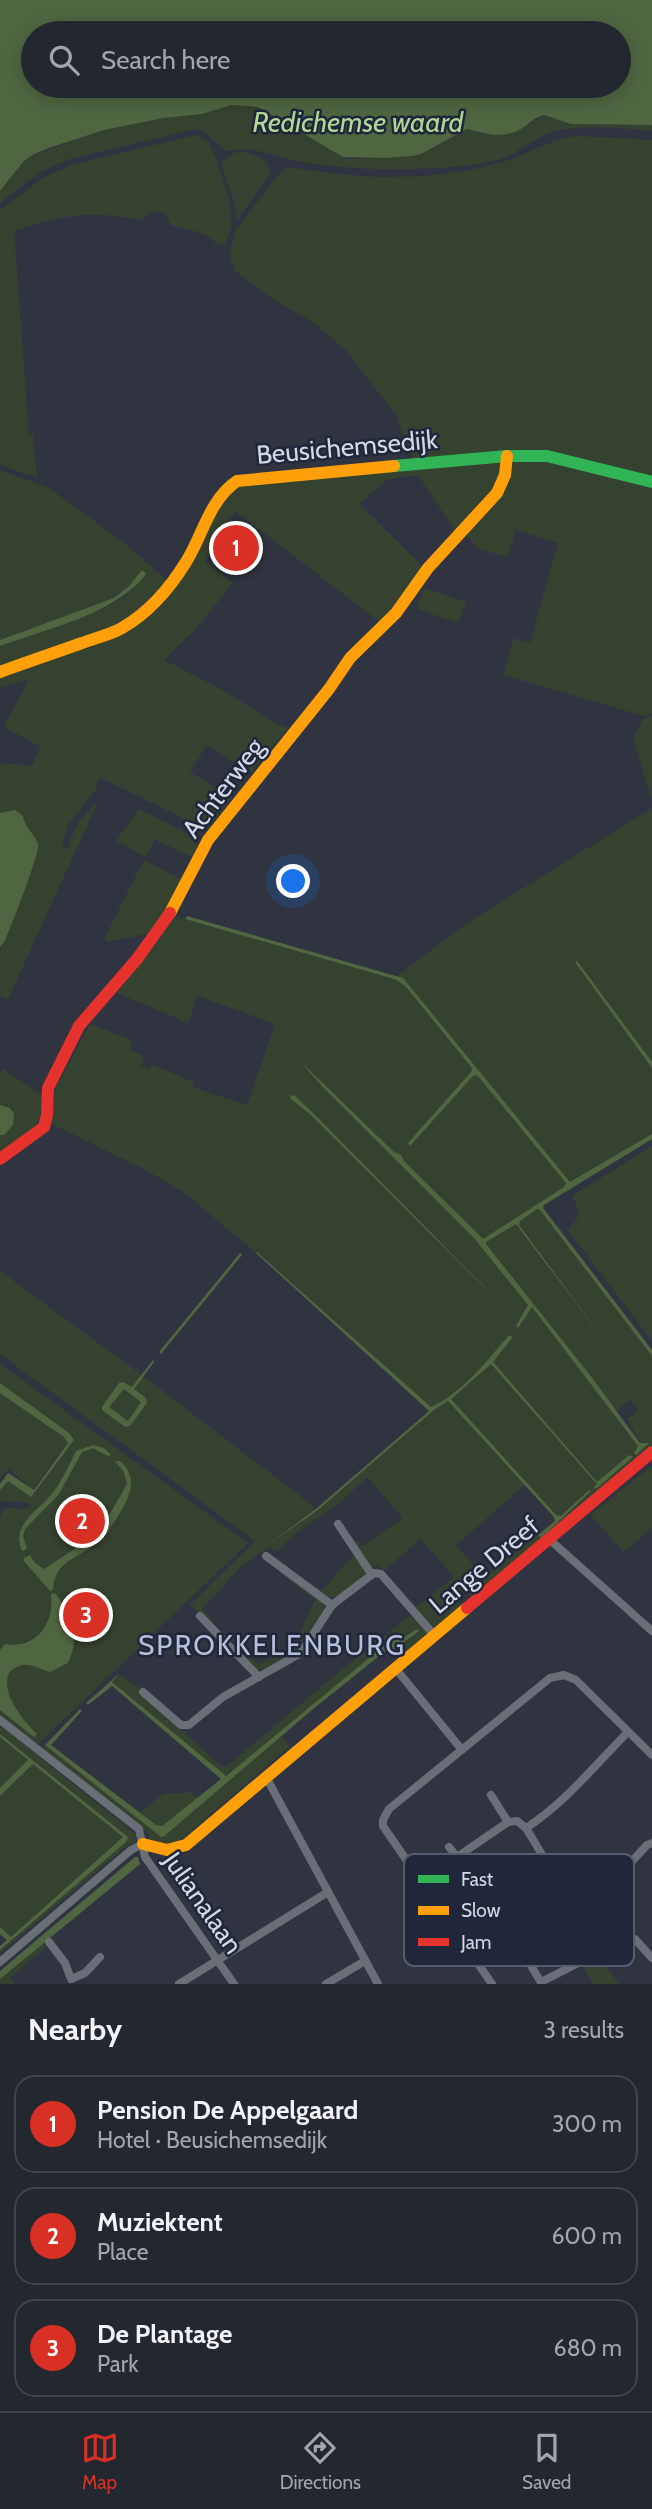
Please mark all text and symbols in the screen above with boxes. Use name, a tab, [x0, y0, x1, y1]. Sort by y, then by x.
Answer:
search box	[21, 21, 631, 98]
icon: search	[45, 41, 83, 79]
text: Search here	[101, 44, 230, 76]
water label: Redichemse waard	[253, 105, 465, 139]
street label: Beusichemsedijk	[255, 423, 439, 471]
pin: 1	[213, 522, 259, 574]
street label: Achterweg	[175, 731, 271, 844]
your location	[276, 864, 310, 898]
pin: 2	[59, 1495, 105, 1547]
street label: Lange Dreef	[422, 1509, 546, 1620]
pin: 3	[63, 1589, 109, 1641]
district label: SPROKKELENBURG	[138, 1628, 406, 1662]
street label: Julianalaan	[156, 1845, 250, 1960]
legend	[404, 1854, 634, 1966]
text: Fast	[461, 1868, 494, 1891]
text: Slow	[461, 1899, 501, 1922]
text: Jam	[460, 1931, 491, 1954]
text: Nearby	[28, 2011, 122, 2048]
text: 3 results	[543, 2016, 624, 2044]
text: Pension De Appelgaard	[97, 2094, 358, 2126]
text: 1	[49, 2110, 57, 2138]
text: 300 m	[552, 2110, 622, 2138]
text: Hotel · Beusichemsedijk	[97, 2126, 327, 2154]
text: Muziektent	[97, 2206, 223, 2238]
text: 2	[47, 2222, 59, 2250]
text: 600 m	[551, 2222, 622, 2250]
text: Place	[97, 2238, 149, 2266]
text: De Plantage	[97, 2318, 232, 2350]
text: 3	[47, 2334, 59, 2362]
text: 680 m	[554, 2334, 622, 2362]
text: Park	[97, 2350, 138, 2378]
tab: Map	[81, 2429, 119, 2494]
tab: Directions	[280, 2429, 361, 2494]
tab: Saved	[522, 2429, 571, 2494]

